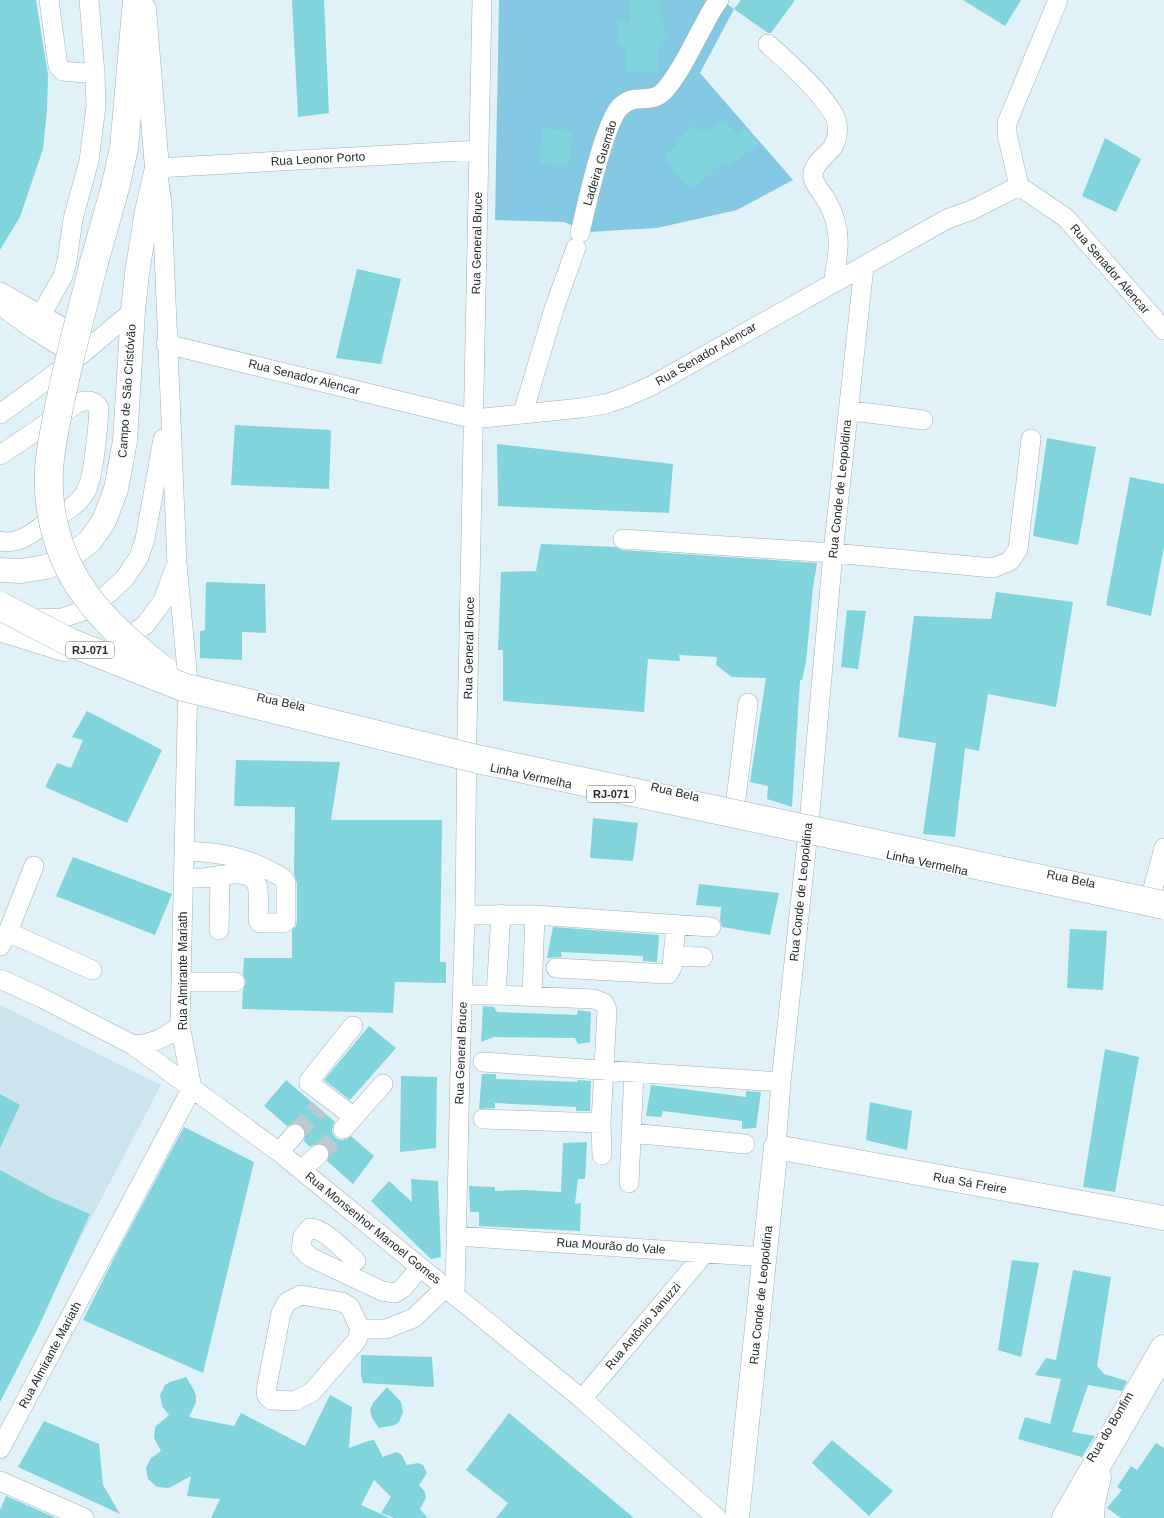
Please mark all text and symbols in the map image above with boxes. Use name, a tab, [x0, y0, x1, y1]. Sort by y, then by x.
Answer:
street label: Ladeira Gusmão	[580, 118, 620, 207]
street label: Rua Leonor Porto	[270, 150, 366, 168]
street label: Rua General Bruce	[469, 191, 485, 294]
street label: Rua Senador Alencar	[1067, 221, 1153, 317]
street label: Rua Senador Alencar	[653, 319, 759, 389]
street label: Campo de São Cristóvão	[115, 323, 139, 458]
street label: Rua Senador Alencar	[247, 356, 361, 398]
street label: Rua Conde de Leopoldina	[826, 419, 854, 559]
street label: Rua General Bruce	[461, 596, 477, 699]
road number: RJ-071	[66, 642, 114, 658]
street label: Rua Bela	[255, 690, 307, 714]
street label: Linha Vermelha	[489, 760, 574, 792]
street label: Rua Bela	[649, 780, 701, 804]
road number: RJ-071	[587, 786, 635, 802]
street label: Rua Conde de Leopoldina	[787, 822, 815, 962]
street label: Linha Vermelha	[885, 847, 970, 879]
street label: Rua Bela	[1045, 867, 1097, 891]
street label: Rua Almirante Mariath	[176, 912, 190, 1030]
street label: Rua General Bruce	[452, 1001, 470, 1105]
street label: Rua Monsenhor Manoel Gomes	[303, 1169, 443, 1287]
street label: Rua Sá Freire	[932, 1170, 1008, 1196]
street label: Rua Conde de Leopoldina	[747, 1225, 775, 1365]
street label: Rua Mourão do Vale	[556, 1235, 666, 1257]
street label: Rua Antônio Januzzi	[602, 1280, 684, 1372]
street label: Rua Almirante Mariath	[16, 1299, 84, 1411]
street label: Rua do Bonfim	[1084, 1389, 1136, 1465]

